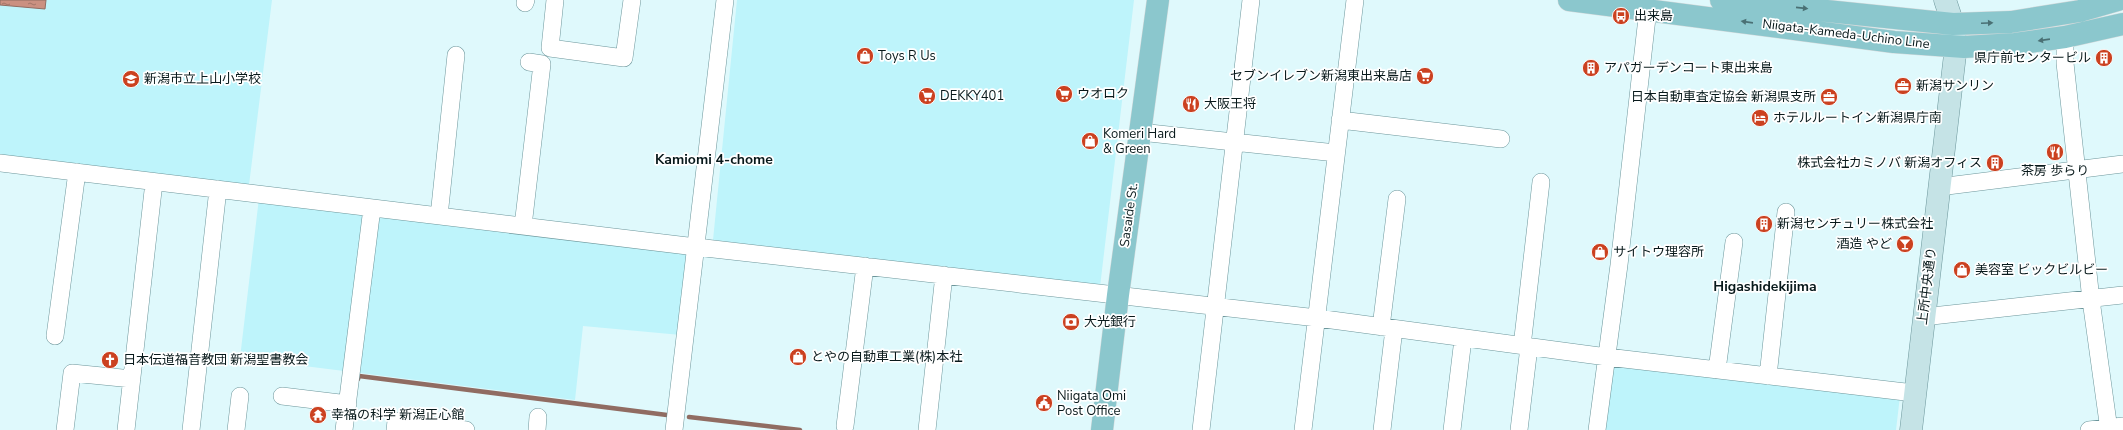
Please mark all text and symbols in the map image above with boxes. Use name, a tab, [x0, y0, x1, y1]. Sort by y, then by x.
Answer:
one-way arrow	[1796, 5, 1808, 12]
bus stop icon: 出来島	[1611, 6, 1631, 26]
place label: 出来島	[1634, 7, 1673, 25]
street label: Niigata-Kameda-Uchino Line	[1761, 15, 1931, 53]
one-way arrow	[1741, 19, 1753, 25]
one-way arrow	[1981, 20, 1994, 26]
one-way arrow	[2038, 37, 2050, 43]
shop icon: Toys R Us	[855, 46, 875, 66]
place label: Toys R Us	[878, 47, 936, 65]
building icon: 県庁前センタービル	[2094, 48, 2114, 68]
place label: 県庁前センタービル	[1974, 49, 2091, 67]
building icon: アパガーデンコート東出来島	[1581, 58, 1601, 78]
place label: アパガーデンコート東出来島	[1604, 59, 1773, 77]
supermarket icon: セブンイレブン新潟東出来島店	[1415, 66, 1435, 86]
place label: セブンイレブン新潟東出来島店	[1230, 67, 1412, 85]
school or university icon: 新潟市立上山小学校	[121, 69, 141, 89]
place label: 新潟市立上山小学校	[144, 70, 261, 88]
office icon: 新潟サンリン	[1893, 76, 1913, 96]
place label: 新潟サンリン	[1916, 77, 1994, 95]
supermarket icon: ウオロク	[1054, 84, 1074, 104]
place label: ウオロク	[1077, 85, 1129, 103]
supermarket icon: DEKKY401	[917, 86, 937, 106]
place label: DEKKY401	[940, 87, 1004, 105]
office icon: 日本自動車査定協会 新潟県支所	[1819, 87, 1839, 107]
place label: 日本自動車査定協会 新潟県支所	[1631, 88, 1816, 106]
restaurant icon: 大阪王将	[1181, 94, 1201, 114]
place label: 大阪王将	[1204, 95, 1256, 113]
hotel icon: ホテルルートイン新潟県庁南	[1750, 108, 1770, 128]
place label: ホテルルートイン新潟県庁南	[1773, 109, 1942, 127]
place label: Komeri Hard & Green	[1103, 125, 1176, 158]
shop icon: Komeri Hard & Green	[1080, 131, 1100, 151]
restaurant icon: 茶房 歩らり	[2045, 142, 2065, 162]
district label: Kamiomi 4-chome	[655, 150, 773, 169]
building icon: 株式会社カミノバ 新潟オフィス	[1985, 153, 2005, 173]
place label: 株式会社カミノバ 新潟オフィス	[1797, 154, 1982, 172]
place label: 茶房 歩らり	[2021, 162, 2089, 180]
street label: Sasaide St.	[1116, 182, 1142, 248]
building icon: 新潟センチュリー株式会社	[1754, 214, 1774, 234]
place label: 新潟センチュリー株式会社	[1777, 215, 1933, 233]
bar icon: 酒造 やど	[1895, 234, 1915, 254]
place label: 酒造 やど	[1837, 235, 1892, 253]
shop icon: サイトウ理容所	[1590, 242, 1610, 262]
place label: サイトウ理容所	[1613, 243, 1704, 261]
street label: 上所中央通り	[1913, 246, 1941, 326]
shop icon: 美容室 ビックビルビー	[1952, 260, 1972, 280]
place label: 美容室 ビックビルビー	[1975, 261, 2108, 279]
district label: Higashidekijima	[1713, 277, 1817, 296]
bank icon: 大光銀行	[1061, 312, 1081, 332]
place label: 大光銀行	[1084, 313, 1136, 331]
shop icon: とやの自動車工業(株)本社	[788, 347, 808, 367]
place label: とやの自動車工業(株)本社	[811, 348, 962, 366]
church icon: 日本伝道福音教団 新潟聖書教会	[100, 350, 120, 370]
place label: 日本伝道福音教団 新潟聖書教会	[123, 351, 308, 369]
place label: Niigata Omi Post Office	[1057, 387, 1126, 420]
public building icon: Niigata Omi Post Office	[1034, 393, 1054, 413]
temple icon: 幸福の科学 新潟正心館	[308, 405, 328, 425]
place label: 幸福の科学 新潟正心館	[331, 406, 464, 424]

